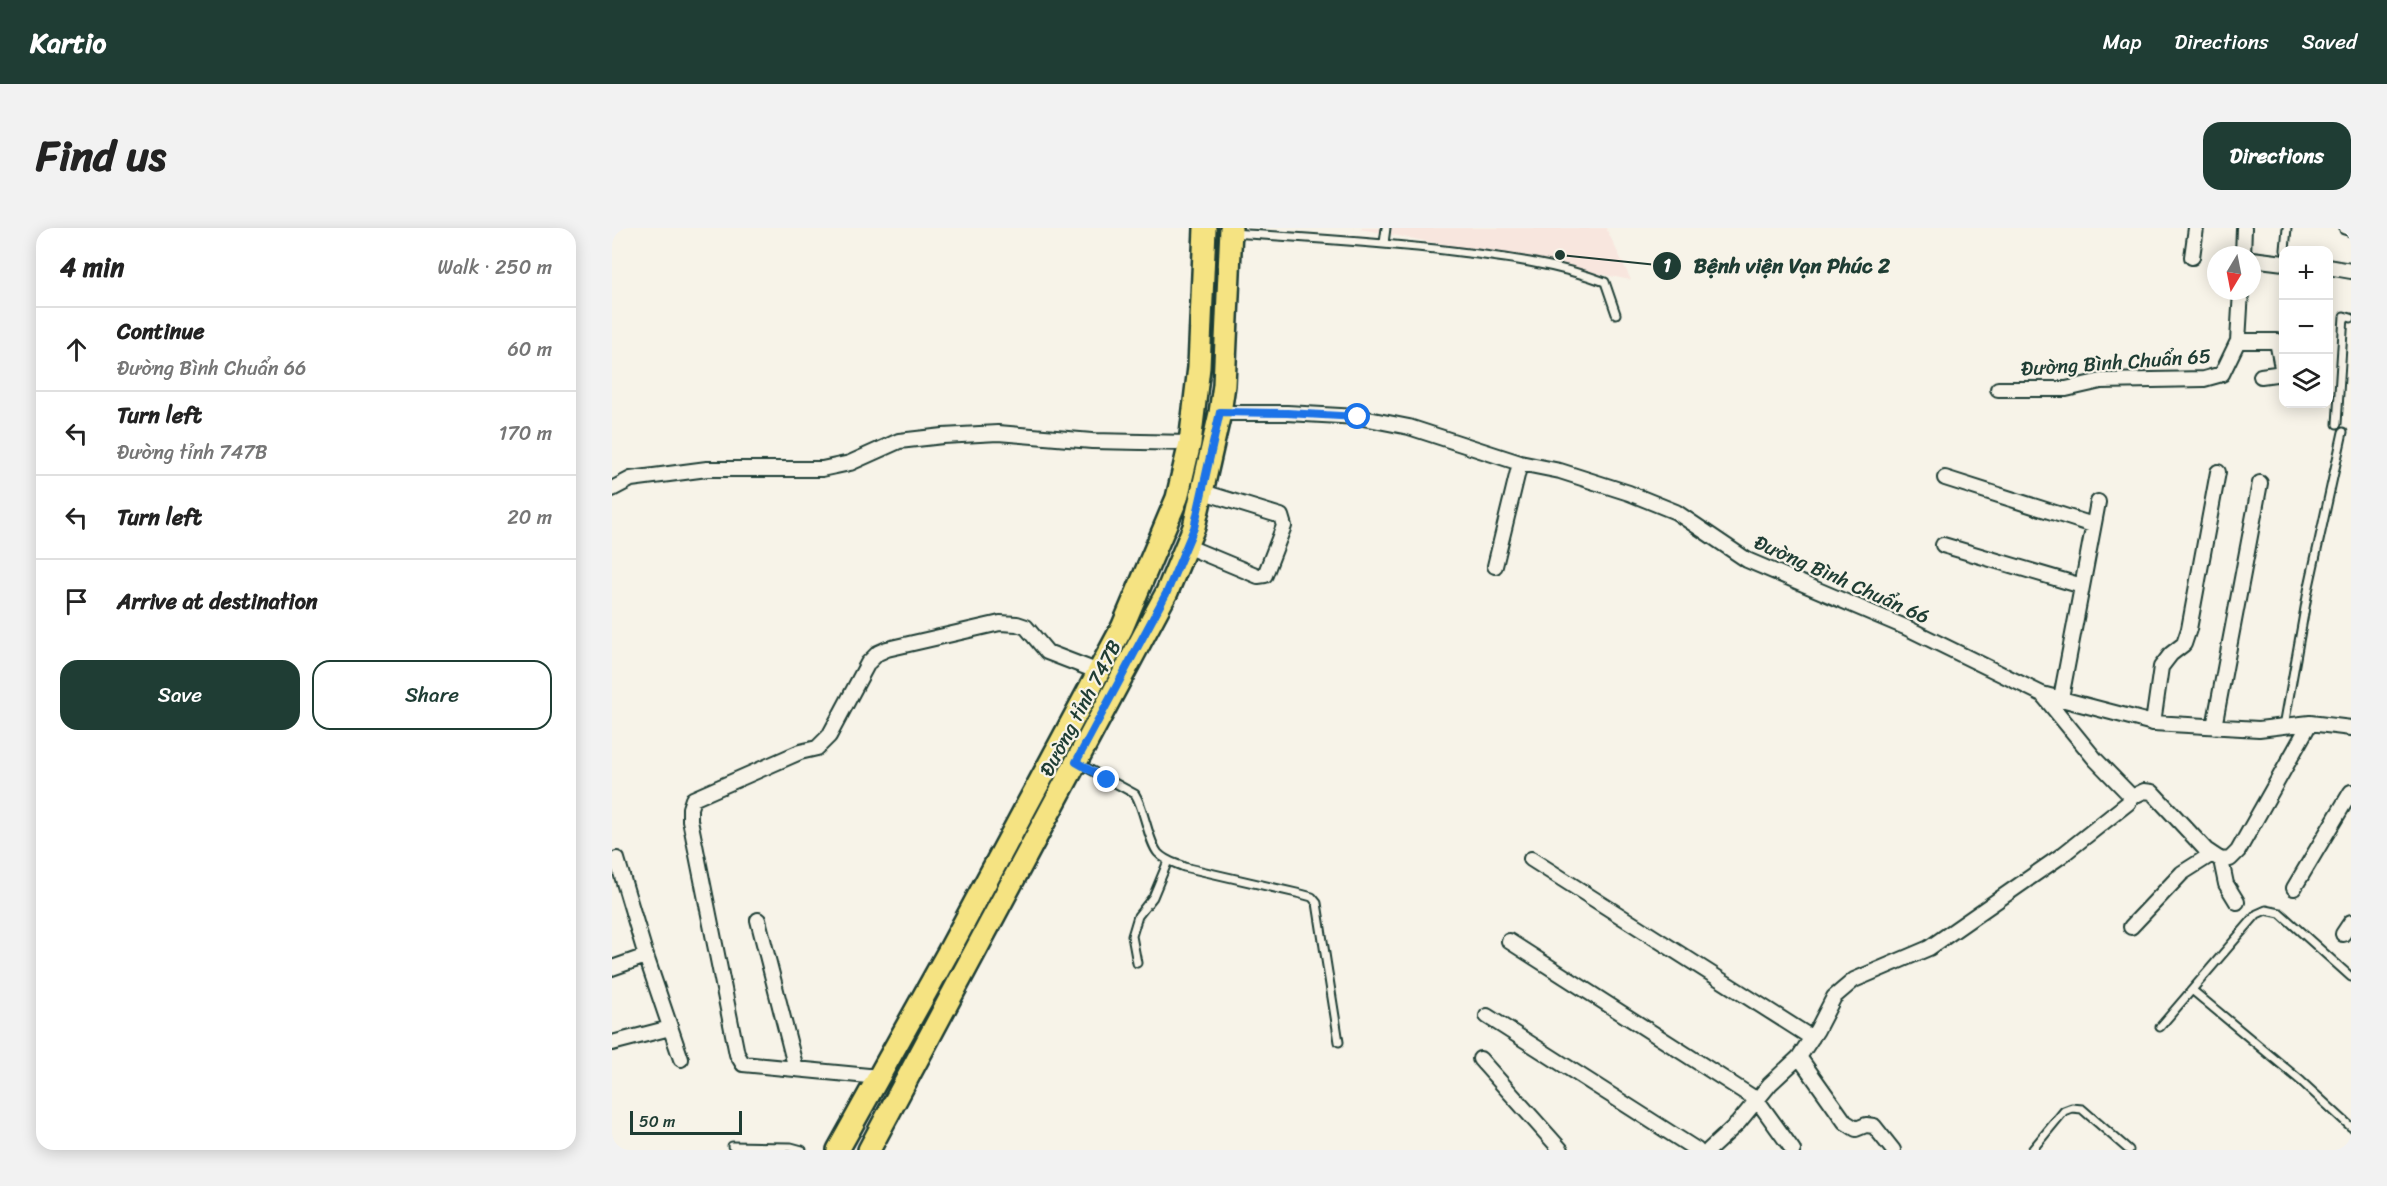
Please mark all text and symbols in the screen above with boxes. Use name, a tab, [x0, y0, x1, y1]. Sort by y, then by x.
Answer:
text: Kartio	[30, 18, 106, 67]
text: Map	[2103, 23, 2141, 61]
text: Directions	[2174, 23, 2269, 61]
text: Saved	[2302, 23, 2357, 61]
text: Find us	[36, 119, 166, 193]
button: Directions	[2203, 122, 2351, 190]
text: 4 min	[60, 244, 124, 290]
callout: Bệnh viện Vạn Phúc 2	[1652, 246, 1903, 285]
north arrow	[2207, 246, 2261, 300]
map controls	[2279, 246, 2333, 408]
button: +	[2279, 246, 2333, 300]
text: Bệnh viện Vạn Phúc 2	[1694, 247, 1890, 285]
text: Walk · 250 m	[438, 250, 552, 285]
text: 1	[1663, 250, 1671, 282]
button: −	[2279, 300, 2333, 354]
text: Continue	[117, 312, 205, 351]
text: 60 m	[507, 332, 552, 367]
icon: ahead	[60, 333, 93, 366]
street label: Đường Bình Chuẩn 65	[2020, 338, 2212, 387]
text: Đường Bình Chuẩn 66	[117, 351, 306, 386]
button: layers	[2279, 354, 2333, 408]
text: Turn left	[117, 396, 202, 435]
route start	[1344, 403, 1370, 429]
text: 170 m	[499, 416, 552, 451]
icon: left	[60, 417, 93, 450]
text: Đường tỉnh 747B	[117, 435, 267, 470]
text: Turn left	[117, 498, 202, 537]
text: 20 m	[507, 500, 552, 535]
icon: left	[60, 501, 93, 534]
street label: Đường Bình Chuẩn 66	[1748, 525, 1935, 634]
text: Arrive at destination	[117, 582, 318, 621]
icon: arrive	[60, 585, 93, 618]
street label: Đường tỉnh 747B	[1030, 633, 1131, 783]
button: Save	[60, 660, 300, 730]
button: Share	[312, 660, 552, 730]
route end	[1093, 766, 1119, 792]
text: 50 m	[639, 1107, 675, 1136]
scale bar	[630, 1108, 742, 1136]

